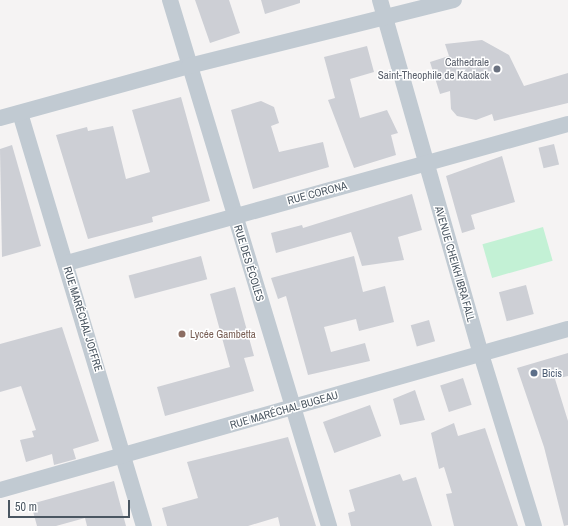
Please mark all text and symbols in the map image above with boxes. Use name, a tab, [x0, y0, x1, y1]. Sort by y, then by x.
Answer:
place label: Cathedrale Saint-Theophile de Kaolack	[378, 56, 489, 82]
marker: Cathedrale Saint-Theophile de Kaolack	[492, 64, 502, 74]
street label: RUE CORONA	[286, 179, 348, 207]
street label: AVENUE CHEIKH IBRA FALL	[432, 204, 478, 324]
street label: RUE DES ÉCOLES	[231, 223, 267, 303]
street label: RUE MARÉCHAL JOFFRE	[61, 265, 105, 373]
place label: Lycée Gambetta	[190, 327, 256, 341]
marker: Lycée Gambetta	[177, 329, 187, 339]
place label: Bicis	[542, 366, 562, 380]
marker: Bicis	[529, 368, 539, 378]
street label: RUE MARÉCHAL BUGEAU	[228, 388, 340, 432]
scale bar	[10, 492, 132, 518]
text: 50 m	[15, 499, 37, 515]

